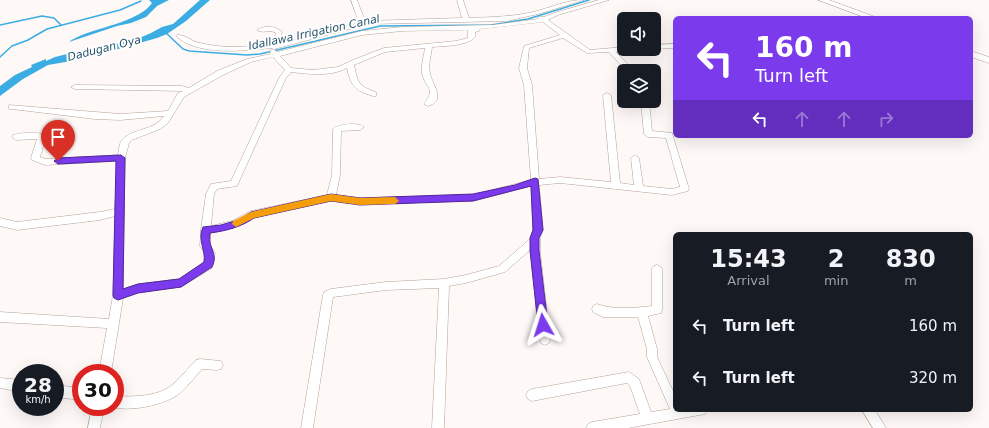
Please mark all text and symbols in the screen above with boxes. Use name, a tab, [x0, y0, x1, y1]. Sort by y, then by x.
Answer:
water label: Idallawa Irrigation Canal	[247, 12, 381, 53]
map controls	[617, 12, 661, 108]
button: sound	[617, 12, 661, 56]
text: 160 m	[755, 31, 852, 64]
icon: left	[689, 32, 741, 84]
water label: Dadugan Oya	[66, 33, 142, 64]
button: layers	[617, 64, 661, 108]
text: Turn left	[755, 65, 828, 86]
icon: left	[749, 108, 771, 130]
icon: ahead	[791, 108, 813, 130]
icon: ahead	[833, 108, 855, 130]
icon: right	[875, 108, 897, 130]
pin	[41, 120, 75, 161]
icon: arrive	[47, 126, 69, 148]
text: 15:43	[710, 245, 787, 273]
text: 2	[828, 245, 844, 273]
text: 830	[886, 245, 936, 273]
text: Arrival	[727, 273, 770, 288]
text: min	[824, 273, 848, 288]
text: m	[904, 273, 917, 288]
position arrow	[522, 304, 564, 346]
icon: left	[689, 315, 711, 337]
text: Turn left	[723, 317, 795, 335]
text: 160 m	[909, 317, 957, 335]
speed limit sign: 30	[72, 364, 124, 416]
icon: left	[689, 367, 711, 389]
text: Turn left	[723, 369, 795, 387]
text: 320 m	[909, 369, 957, 387]
text: 28	[24, 373, 52, 397]
text: km/h	[25, 394, 51, 405]

